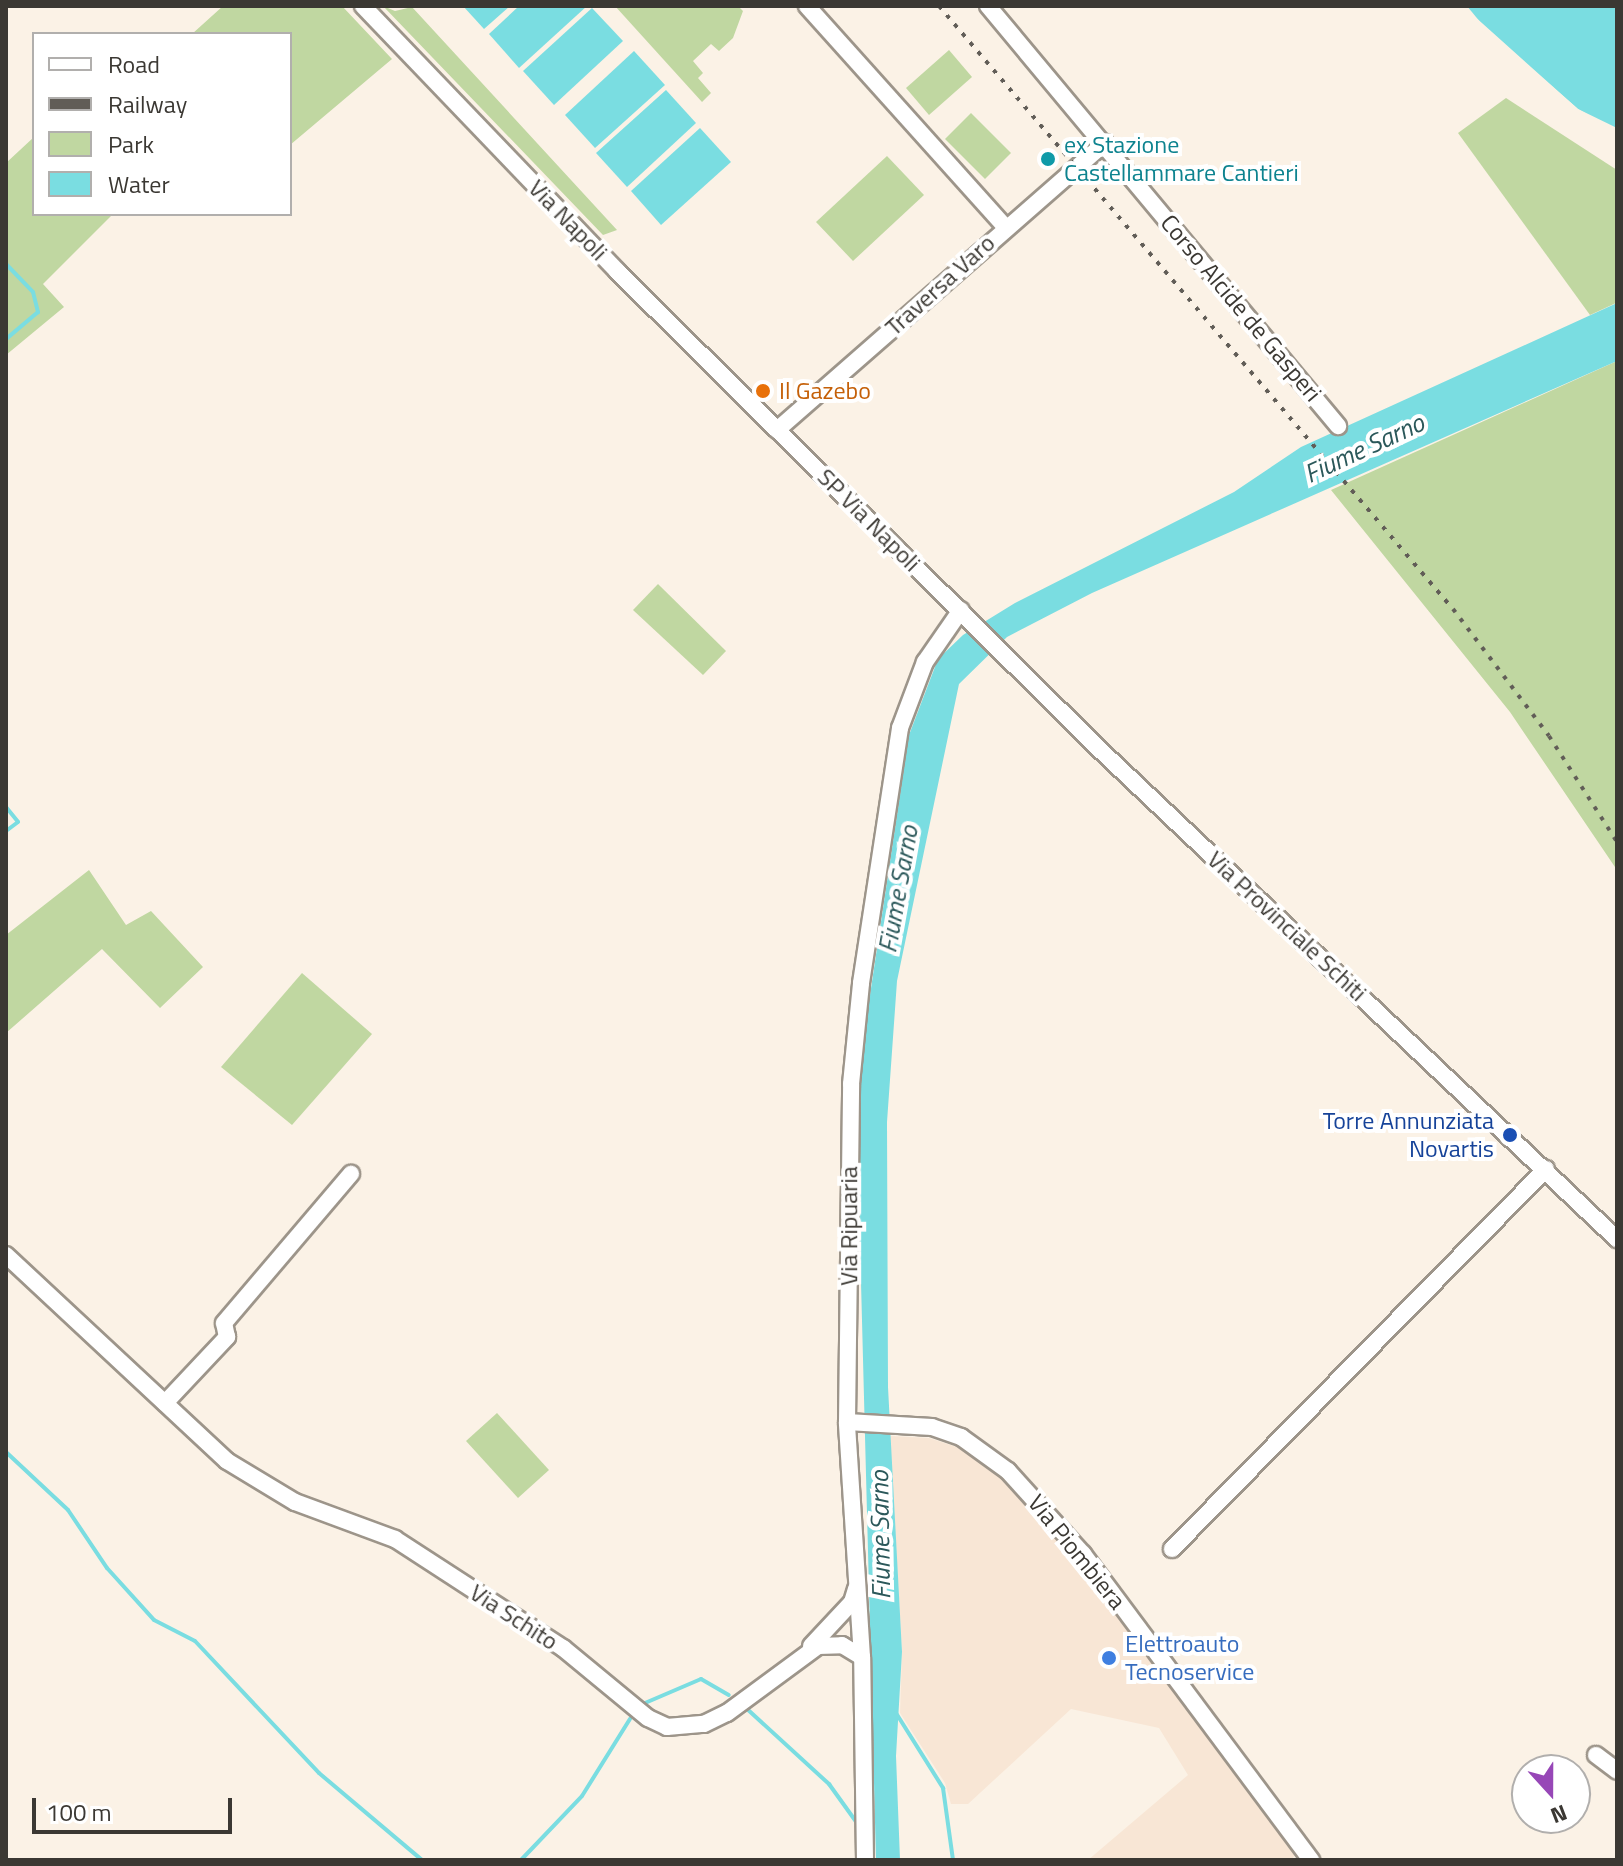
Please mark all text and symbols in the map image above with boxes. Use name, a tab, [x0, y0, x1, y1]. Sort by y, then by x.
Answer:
legend	[32, 32, 292, 216]
text: Road	[108, 46, 160, 82]
text: Railway	[108, 86, 187, 122]
text: Park	[108, 126, 154, 162]
place label: ex Stazione Castellammare Cantieri	[1064, 131, 1299, 187]
marker: ex Stazione Castellammare Cantieri	[1039, 150, 1057, 168]
text: Water	[108, 166, 170, 202]
street label: Via Napoli	[523, 174, 613, 266]
street label: Corso Alcide de Gasperi	[1154, 209, 1328, 407]
street label: Traversa Varo	[879, 228, 1001, 342]
place label: Il Gazebo	[779, 377, 871, 405]
marker: Il Gazebo	[754, 382, 772, 400]
water label: Fiume Sarno	[1299, 407, 1429, 489]
street label: SP Via Napoli	[812, 463, 926, 577]
water label: Fiume Sarno	[871, 823, 925, 955]
street label: Via Provinciale Schiti	[1202, 845, 1372, 1007]
place label: Torre Annunziata Novartis	[1323, 1107, 1494, 1163]
marker: Torre Annunziata Novartis	[1501, 1126, 1519, 1144]
street label: Via Ripuaria	[835, 1166, 863, 1286]
water label: Fiume Sarno	[863, 1470, 897, 1600]
street label: Via Piombiera	[1022, 1489, 1132, 1615]
street label: Via Schito	[465, 1578, 563, 1656]
place label: Elettroauto Tecnoservice	[1125, 1630, 1254, 1686]
marker: Elettroauto Tecnoservice	[1100, 1649, 1118, 1667]
north arrow	[1511, 1754, 1591, 1834]
scale bar	[36, 1782, 236, 1832]
text: 100 m	[46, 1794, 112, 1830]
text: N	[1546, 1796, 1572, 1833]

